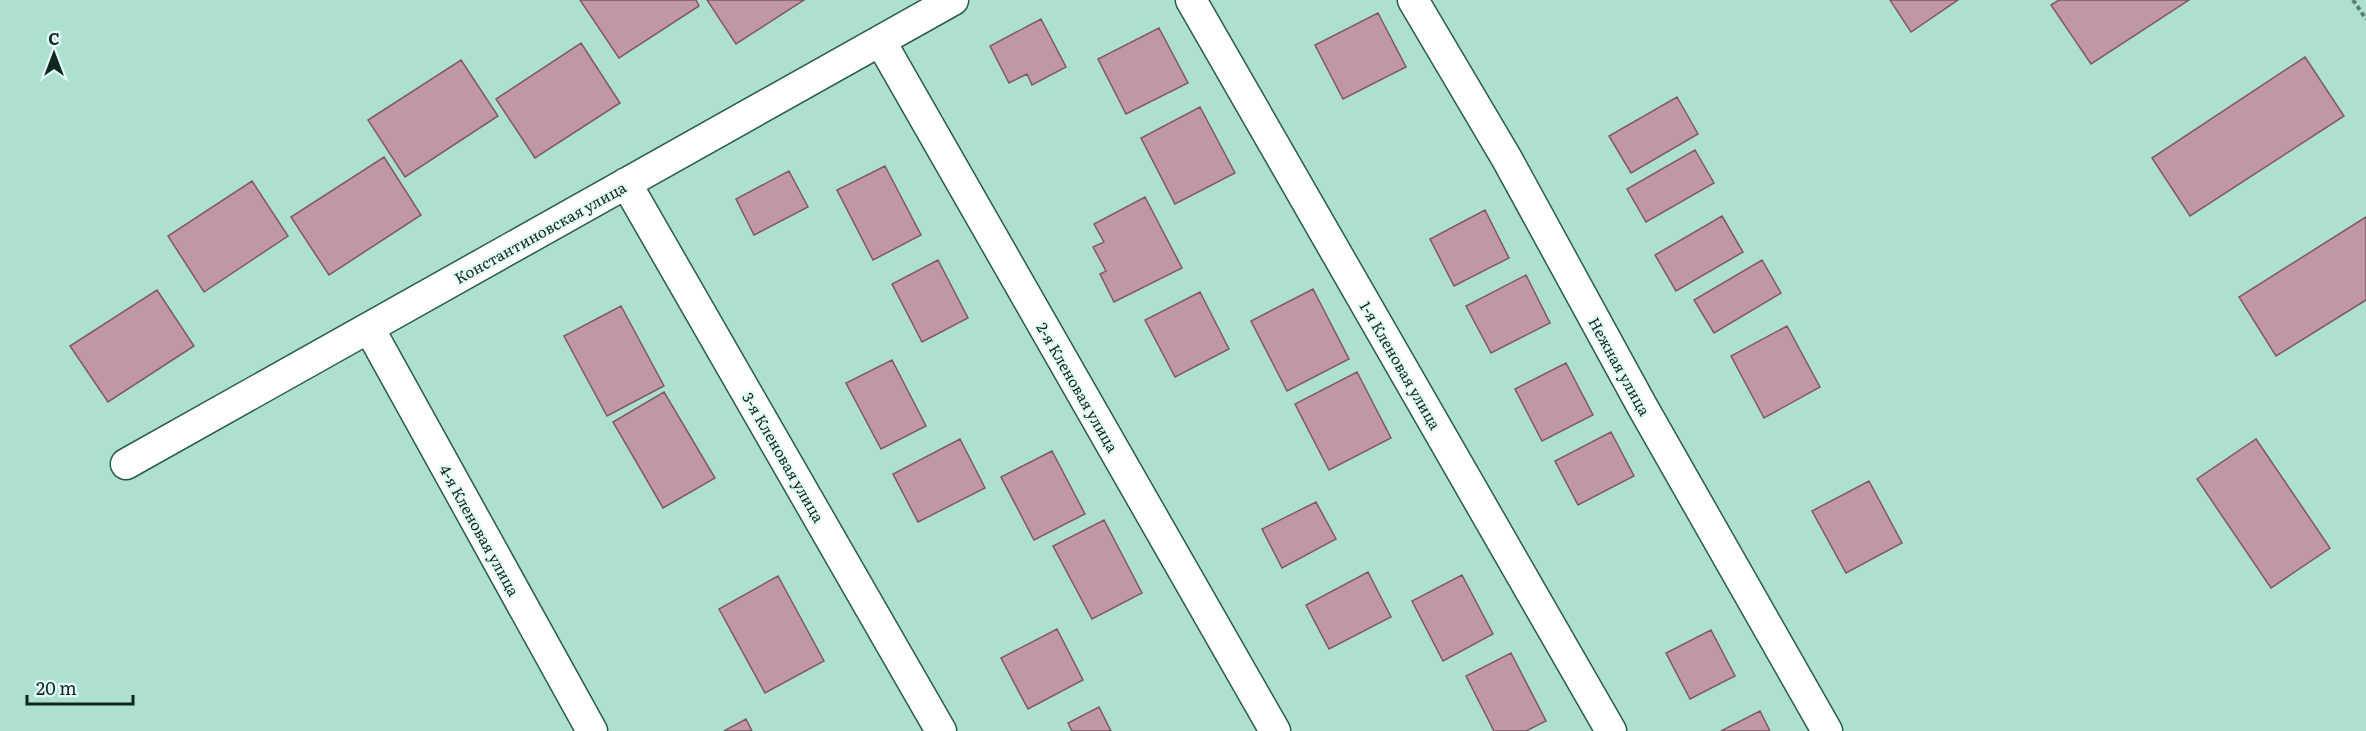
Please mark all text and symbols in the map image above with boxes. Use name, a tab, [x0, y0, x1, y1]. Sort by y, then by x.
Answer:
north arrow	[24, 24, 84, 84]
text: С	[48, 26, 60, 50]
street label: Константиновская улица	[450, 175, 631, 289]
street label: 1-я Кленовая улица	[1355, 296, 1448, 434]
street label: Нежная улица	[1583, 313, 1657, 420]
street label: 2-я Кленовая улица	[1031, 318, 1125, 457]
street label: 3-я Кленовая улица	[737, 388, 831, 527]
street label: 4-я Кленовая улица	[434, 460, 526, 601]
scale bar	[27, 668, 134, 706]
text: 20 m	[36, 674, 77, 701]

